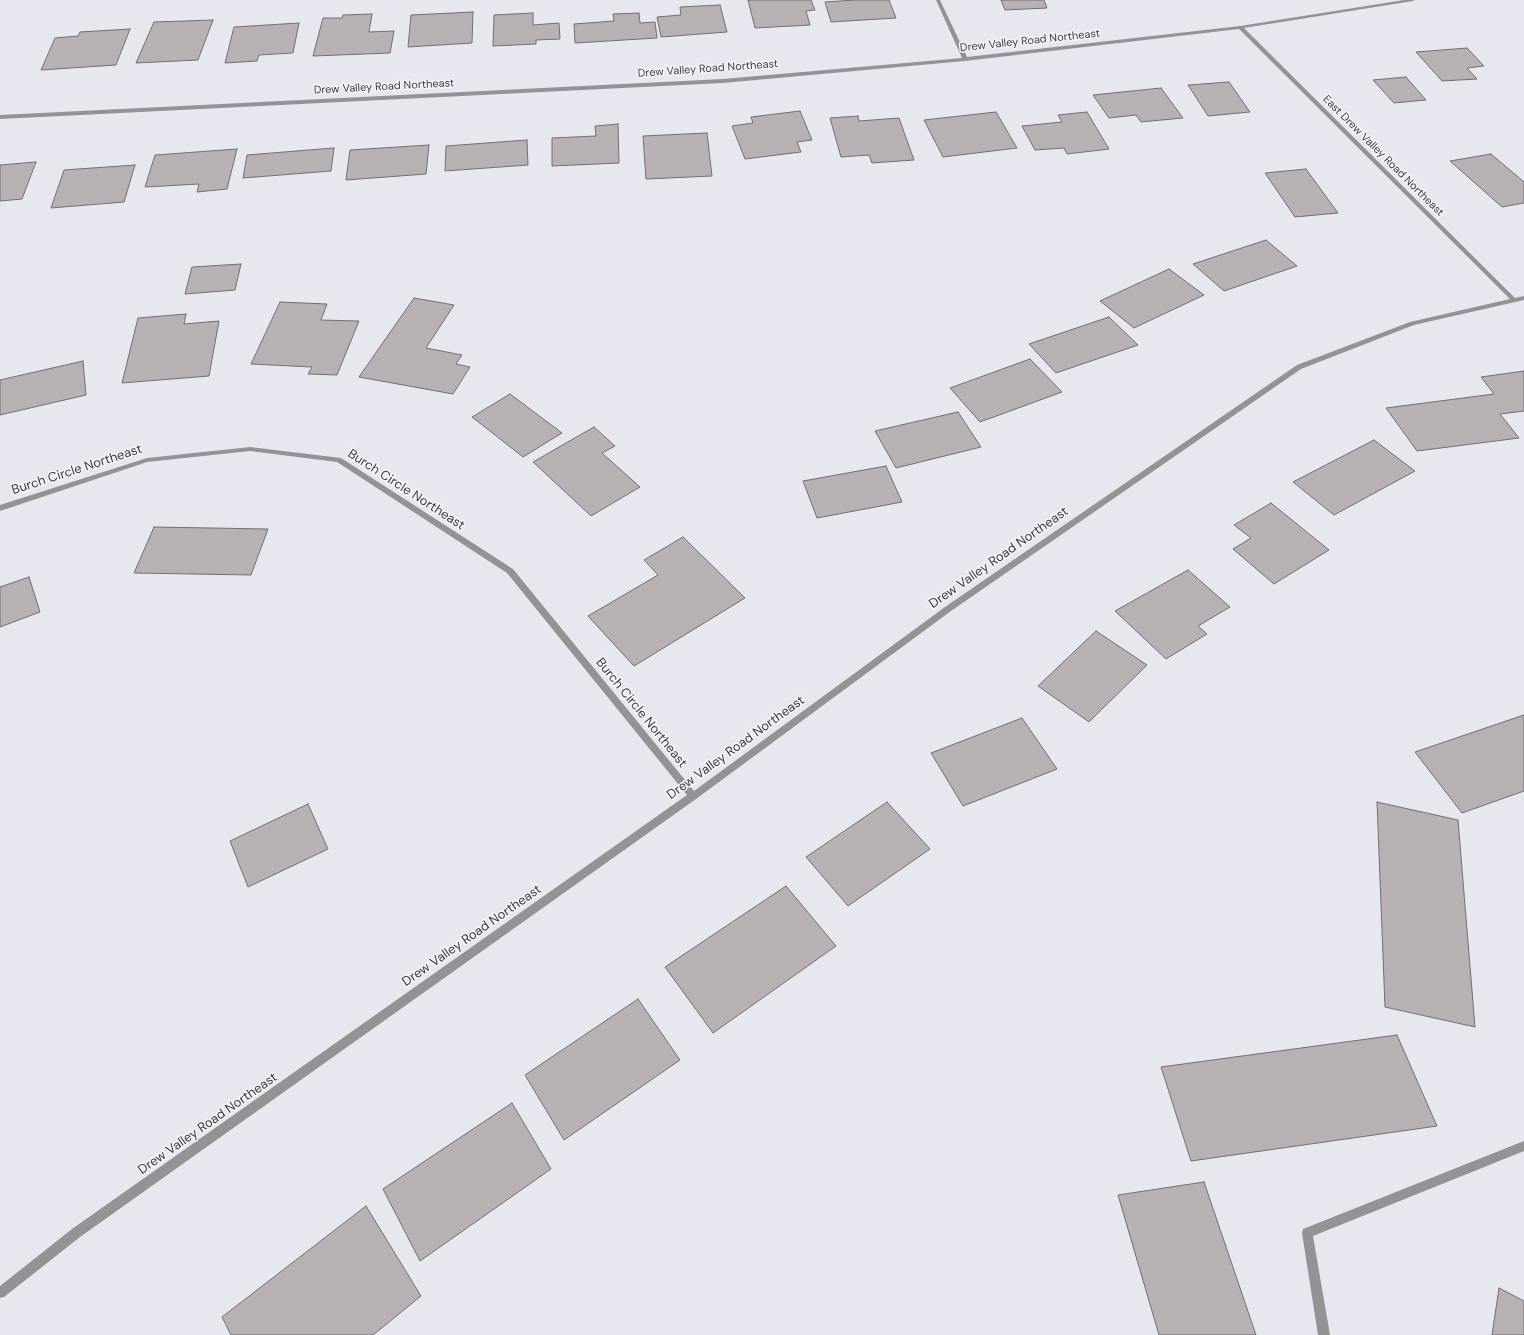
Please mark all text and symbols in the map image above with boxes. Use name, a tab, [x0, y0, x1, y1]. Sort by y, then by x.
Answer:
street label: Drew Valley Road Northeast	[959, 27, 1101, 55]
street label: Drew Valley Road Northeast	[637, 58, 779, 80]
street label: Drew Valley Road Northeast	[313, 77, 455, 97]
street label: East Drew Valley Road Northeast	[1320, 93, 1446, 219]
street label: Burch Circle Northeast	[10, 442, 144, 498]
street label: Burch Circle Northeast	[345, 446, 467, 534]
street label: Drew Valley Road Northeast	[926, 504, 1072, 612]
street label: Burch Circle Northeast	[592, 655, 690, 771]
street label: Drew Valley Road Northeast	[664, 693, 808, 803]
street label: Drew Valley Road Northeast	[399, 882, 545, 990]
street label: Drew Valley Road Northeast	[135, 1070, 281, 1178]

